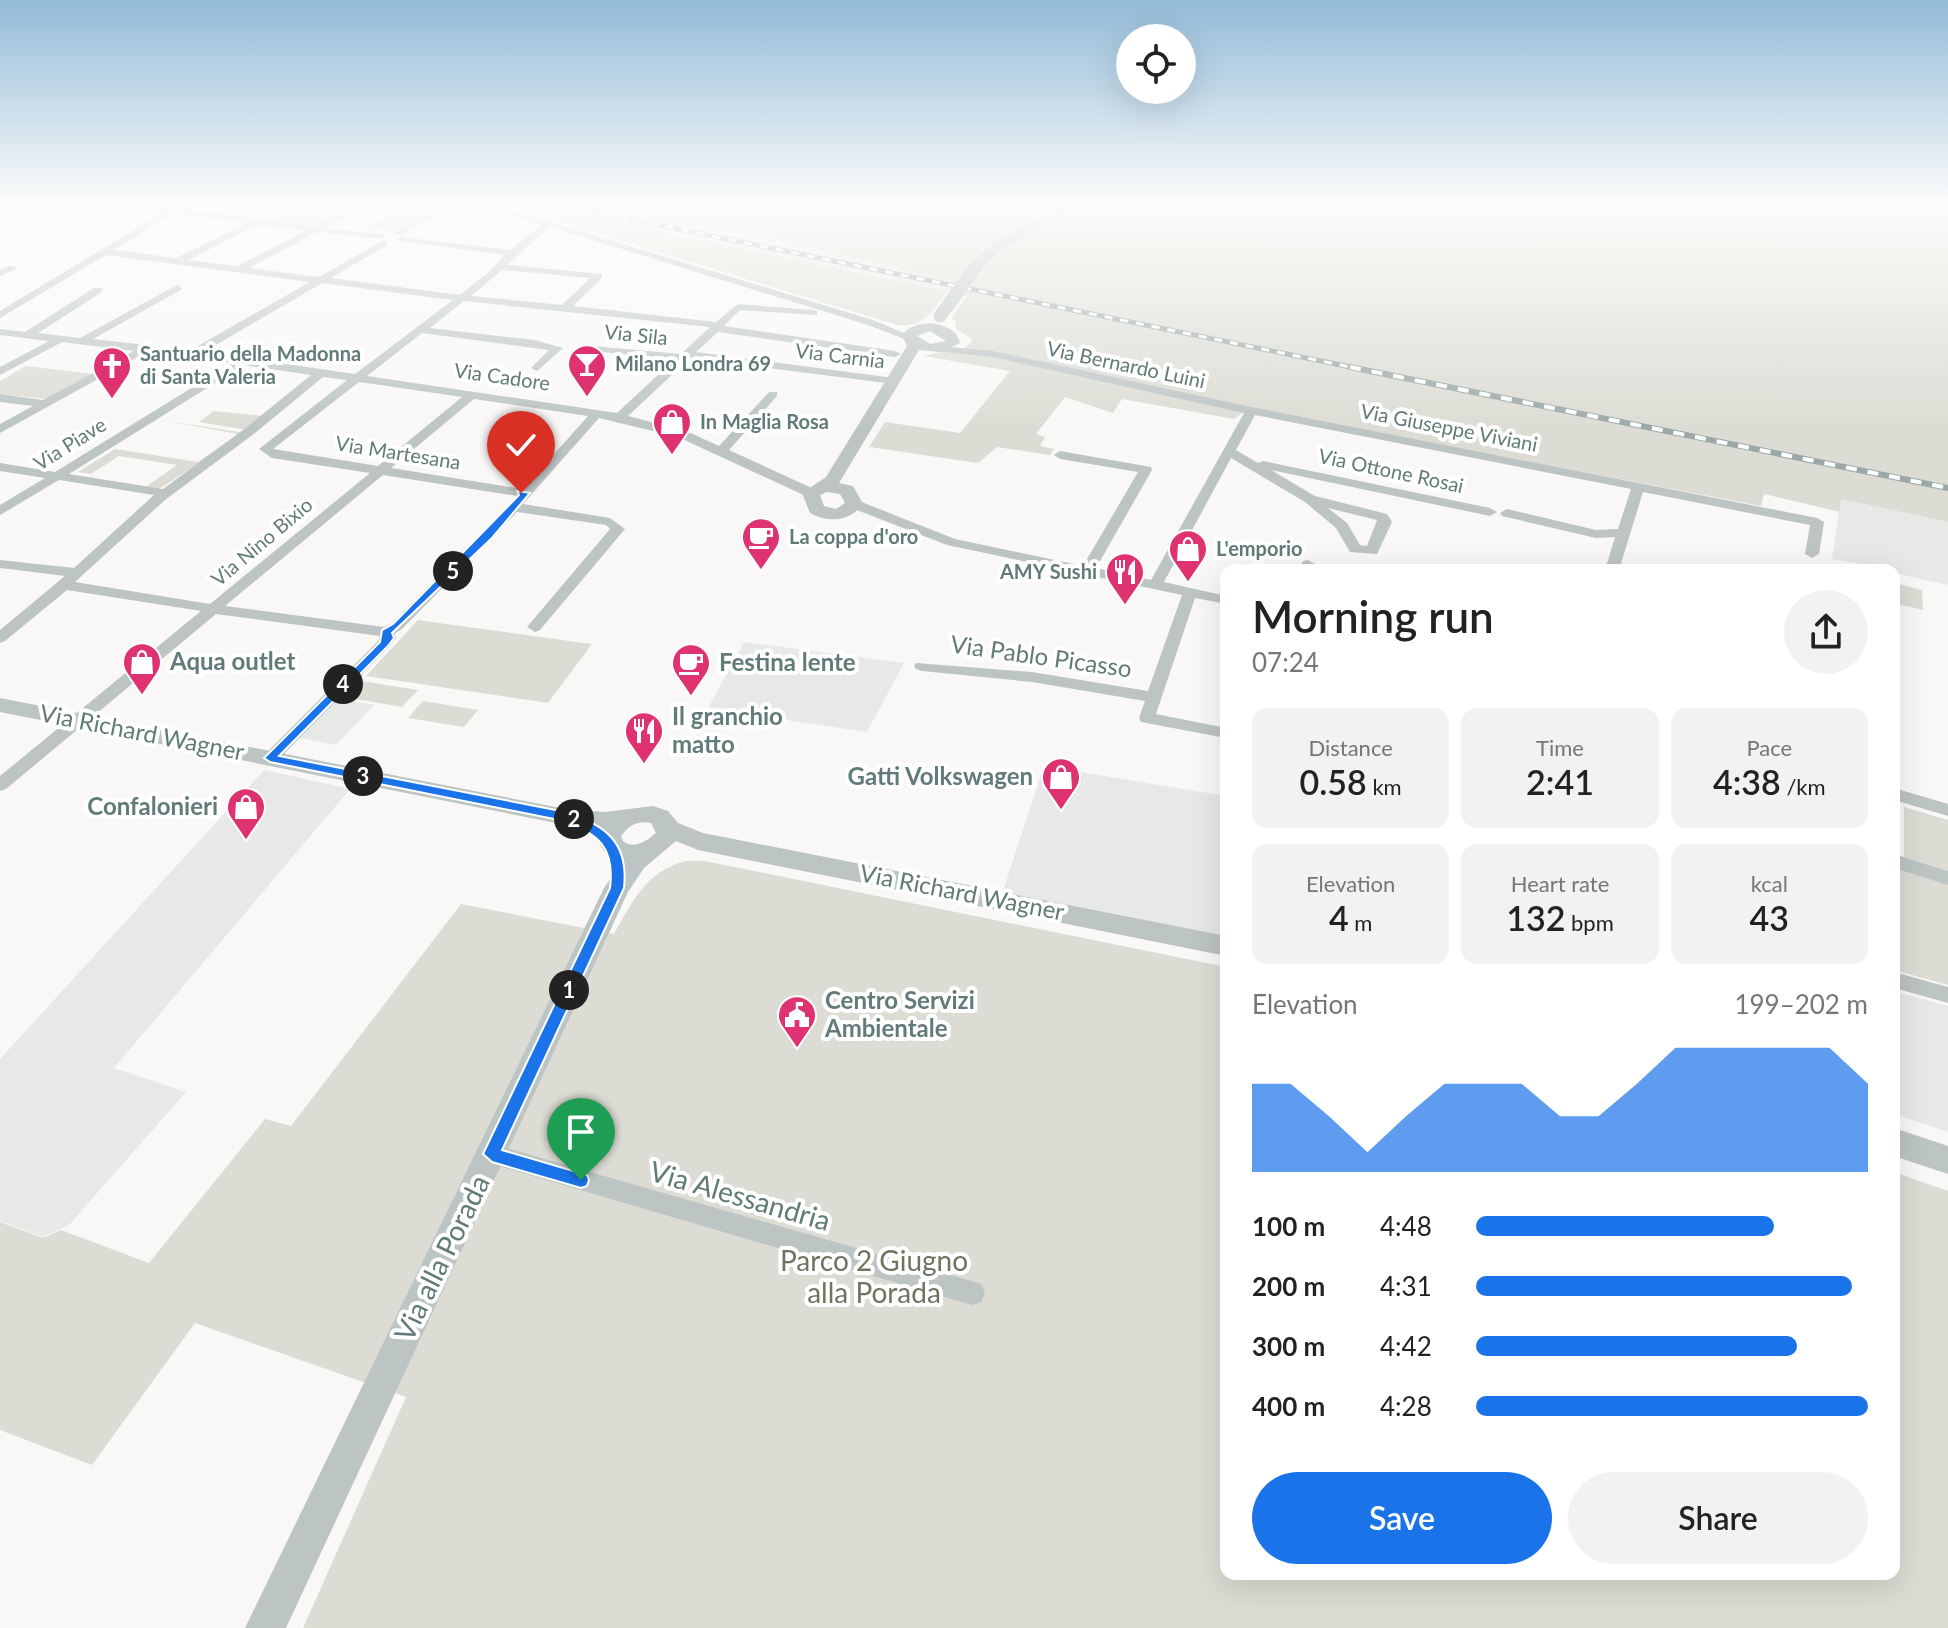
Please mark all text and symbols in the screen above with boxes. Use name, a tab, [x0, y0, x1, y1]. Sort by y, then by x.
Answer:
map controls	[1116, 24, 1196, 104]
button: locate	[1116, 24, 1196, 104]
street label: Via Sila	[603, 319, 669, 349]
street label: Via Bernardo Luini	[1045, 336, 1208, 393]
street label: Via Carnia	[794, 338, 886, 372]
place label: Santuario della Madonna di Santa Valeria	[140, 341, 361, 388]
bar icon: Milano Londra 69	[566, 343, 608, 398]
church icon: Santuario della Madonna di Santa Valeria	[91, 345, 133, 400]
place label: Milano Londra 69	[615, 351, 771, 375]
street label: Via Cadore	[453, 357, 552, 395]
street label: Via Giuseppe Viviani	[1359, 398, 1540, 456]
shop icon: In Maglia Rosa	[651, 401, 693, 456]
place label: In Maglia Rosa	[700, 409, 829, 433]
pin	[487, 411, 555, 493]
street label: Via Piave	[29, 412, 110, 475]
icon: check	[499, 423, 543, 467]
street label: Via Martesana	[334, 430, 462, 474]
street label: Via Ottone Rosai	[1316, 443, 1466, 497]
street label: Via Nino Bixio	[206, 492, 317, 590]
cafe icon: La coppa d'oro	[740, 516, 782, 571]
place label: La coppa d'oro	[789, 524, 918, 548]
shop icon: L'emporio	[1167, 528, 1209, 583]
place label: L'emporio	[1216, 536, 1302, 560]
pin: 5	[433, 551, 473, 591]
restaurant icon: AMY Sushi	[1104, 551, 1146, 606]
text: 5	[447, 557, 459, 584]
place label: AMY Sushi	[999, 559, 1097, 583]
text: Morning run	[1252, 590, 1494, 642]
button: share	[1784, 590, 1868, 674]
street label: Via Pablo Picasso	[949, 628, 1134, 683]
shop icon: Aqua outlet	[121, 641, 163, 696]
cafe icon: Festina lente	[670, 642, 712, 697]
place label: Aqua outlet	[169, 646, 295, 675]
text: 07:24	[1252, 646, 1319, 678]
place label: Festina lente	[719, 647, 856, 676]
pin: 4	[323, 664, 363, 704]
text: 4	[337, 670, 349, 697]
street label: Via Richard Wagner	[38, 697, 247, 766]
place label: Il granchio matto	[672, 701, 783, 758]
restaurant icon: Il granchio matto	[623, 710, 665, 765]
text: Distance	[1308, 734, 1393, 761]
text: Time	[1536, 734, 1584, 761]
text: Pace	[1746, 734, 1792, 761]
pin: 3	[343, 756, 383, 796]
shop icon: Gatti Volkswagen	[1040, 756, 1082, 811]
place label: Gatti Volkswagen	[848, 761, 1033, 790]
text: 0.58	[1300, 761, 1367, 802]
text: 2:41	[1526, 761, 1594, 802]
text: 4:38	[1713, 761, 1781, 802]
text: 3	[357, 762, 369, 789]
text: km	[1367, 773, 1402, 800]
text: /km	[1781, 773, 1826, 800]
shop icon: Confalonieri	[225, 786, 267, 841]
place label: Confalonieri	[87, 791, 218, 820]
pin: 2	[554, 799, 594, 839]
text: 2	[568, 805, 580, 832]
street label: Via Richard Wagner	[858, 857, 1067, 926]
text: Elevation	[1306, 870, 1395, 897]
text: Heart rate	[1511, 870, 1609, 897]
text: kcal	[1751, 870, 1788, 897]
text: 4	[1329, 897, 1349, 938]
text: 132	[1506, 897, 1565, 938]
text: 43	[1750, 897, 1789, 938]
text: m	[1349, 909, 1372, 936]
text: bpm	[1565, 909, 1614, 936]
pin: 1	[549, 970, 589, 1010]
text: 1	[563, 976, 575, 1003]
place label: Centro Servizi Ambientale	[824, 985, 975, 1042]
text: Elevation	[1252, 988, 1358, 1020]
text: 199–202 m	[1734, 988, 1868, 1020]
public building icon: Centro Servizi Ambientale	[776, 994, 818, 1049]
pin	[547, 1098, 615, 1180]
icon: arrive	[559, 1110, 603, 1154]
street label: Via Alessandria	[646, 1153, 835, 1237]
street label: Via alla Porada	[386, 1169, 496, 1346]
text: 100 m	[1252, 1210, 1325, 1242]
text: 4:48	[1380, 1210, 1432, 1242]
park label: Parco 2 Giugno alla Porada	[780, 1243, 968, 1309]
text: 200 m	[1252, 1270, 1325, 1302]
text: 4:31	[1380, 1270, 1432, 1302]
text: 300 m	[1252, 1330, 1325, 1362]
text: 4:42	[1380, 1330, 1432, 1362]
text: 400 m	[1252, 1390, 1325, 1422]
text: 4:28	[1380, 1390, 1432, 1422]
button: Save	[1252, 1472, 1552, 1564]
button: Share	[1568, 1472, 1868, 1564]

